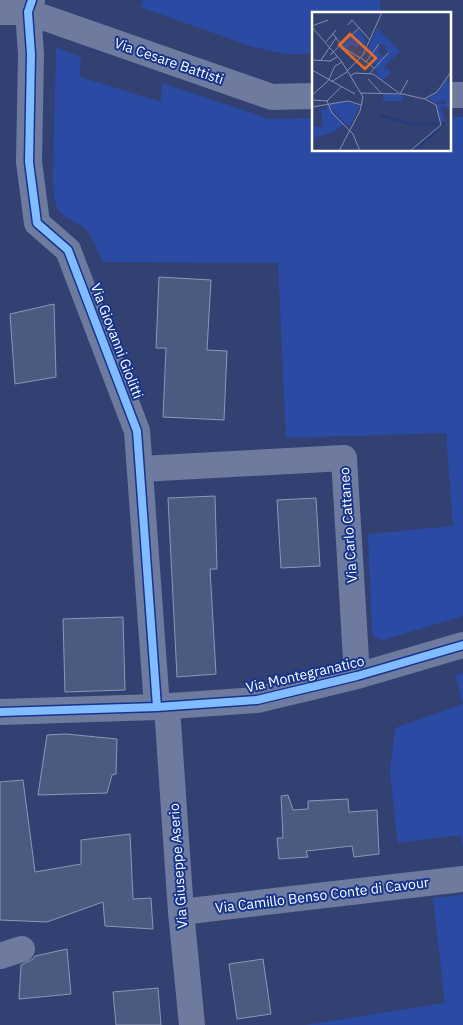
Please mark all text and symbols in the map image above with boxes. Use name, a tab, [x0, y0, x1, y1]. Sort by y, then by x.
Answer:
inset map	[312, 12, 450, 151]
street label: Via Cesare Battisti	[112, 34, 226, 88]
street label: Via Giovanni Giolitti	[87, 281, 147, 401]
street label: Via Carlo Cattaneo	[335, 466, 361, 583]
street label: Via Montegranatico	[244, 652, 366, 696]
street label: Via Giuseppe Aserio	[165, 803, 191, 929]
street label: Via Camillo Benso Conte di Cavour	[214, 873, 430, 917]

